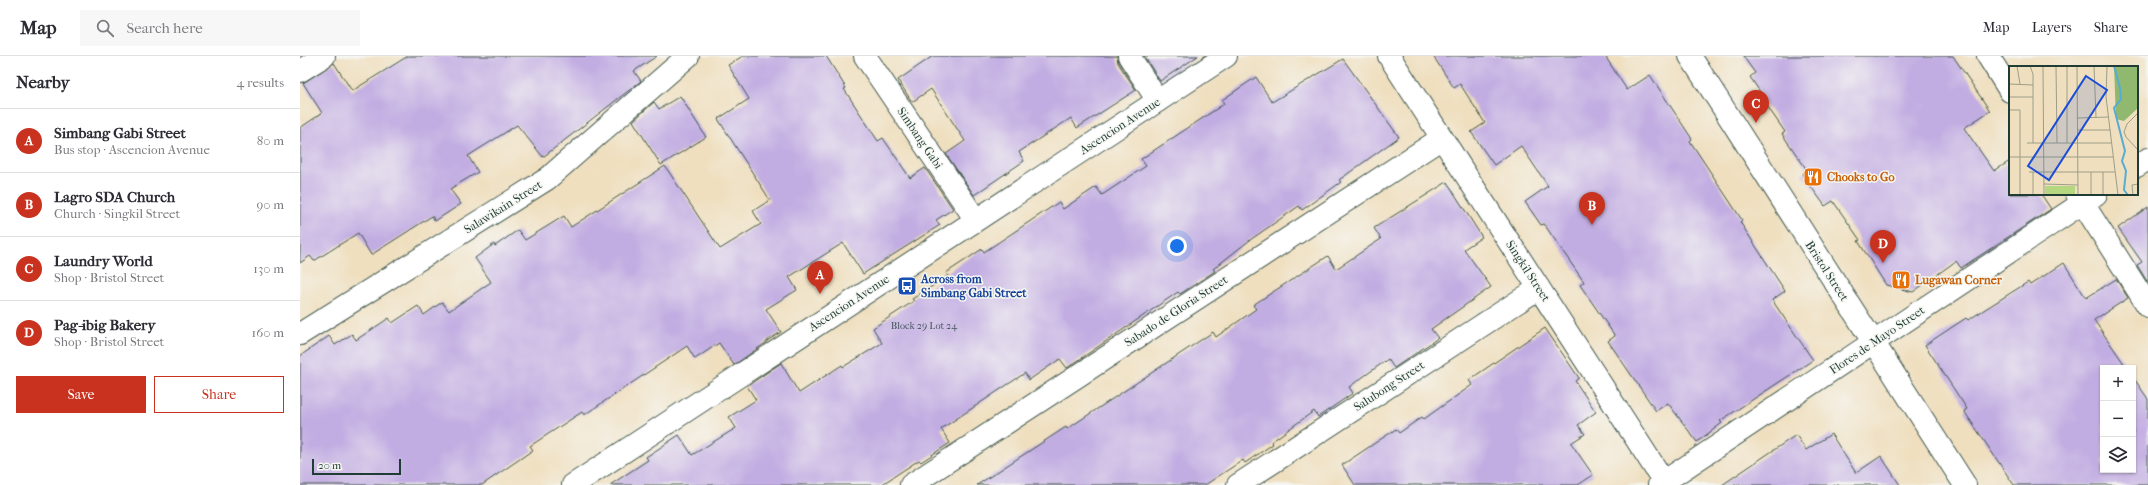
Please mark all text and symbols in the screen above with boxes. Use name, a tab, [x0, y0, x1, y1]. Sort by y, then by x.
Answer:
search box	[80, 10, 360, 46]
text: Map	[20, 17, 56, 39]
icon: search	[94, 17, 116, 39]
text: Search here	[126, 19, 203, 37]
text: Map	[1983, 19, 2010, 36]
text: Layers	[2032, 19, 2072, 36]
text: Share	[2094, 19, 2128, 36]
inset map	[2009, 66, 2138, 195]
text: Nearby	[16, 72, 70, 92]
text: 4 results	[237, 75, 284, 90]
pin: C	[1743, 90, 1769, 123]
street label: Ascencion Avenue	[1076, 95, 1163, 158]
street label: Simbang Gabi	[894, 105, 946, 172]
text: Simbang Gabi Street	[54, 124, 186, 142]
text: A	[25, 133, 33, 148]
text: 80 m	[257, 133, 284, 148]
text: Bus stop · Ascencion Avenue	[54, 142, 210, 157]
restaurant icon: Chooks to Go	[1802, 166, 1824, 188]
place label: Chooks to Go	[1827, 170, 1895, 184]
street label: Salawikain Street	[461, 177, 545, 237]
text: Lagro SDA Church	[54, 188, 175, 206]
pin: B	[1579, 192, 1605, 225]
text: B	[25, 197, 33, 212]
text: 90 m	[256, 197, 284, 212]
text: Church · Singkil Street	[54, 206, 180, 221]
pin: D	[1870, 230, 1896, 263]
your location	[1167, 236, 1187, 256]
street label: Singkil Street	[1503, 238, 1553, 305]
street label: Bristol Street	[1802, 238, 1852, 304]
text: Laundry World	[54, 252, 153, 270]
text: C	[25, 261, 33, 276]
text: 130 m	[253, 261, 284, 276]
pin: A	[807, 261, 833, 294]
restaurant icon: Lugawan Corner	[1890, 269, 1912, 291]
text: Shop · Bristol Street	[54, 270, 164, 285]
street label: Ascencion Avenue	[806, 272, 892, 334]
place label: Across from Simbang Gabi Street	[920, 272, 1027, 301]
street label: Sabado de Gloria Street	[1122, 272, 1231, 350]
place label: Lugawan Corner	[1915, 273, 2003, 288]
bus stop icon: Across from Simbang Gabi Street	[896, 275, 918, 297]
street label: Flores de Mayo Street	[1827, 303, 1928, 377]
text: Pag-ibig Bakery	[54, 316, 155, 334]
house number: Block 29 Lot 24	[891, 320, 958, 332]
text: D	[24, 325, 34, 340]
text: 160 m	[252, 325, 284, 340]
text: Shop · Bristol Street	[54, 334, 164, 349]
street label: Salubong Street	[1351, 358, 1428, 414]
map controls	[2100, 365, 2136, 473]
button: +	[2100, 365, 2136, 401]
button: Save	[16, 376, 146, 413]
button: Share	[154, 376, 284, 413]
button: −	[2100, 401, 2136, 437]
button: layers	[2100, 437, 2136, 473]
scale bar	[312, 457, 401, 476]
text: 20 m	[318, 459, 341, 472]

